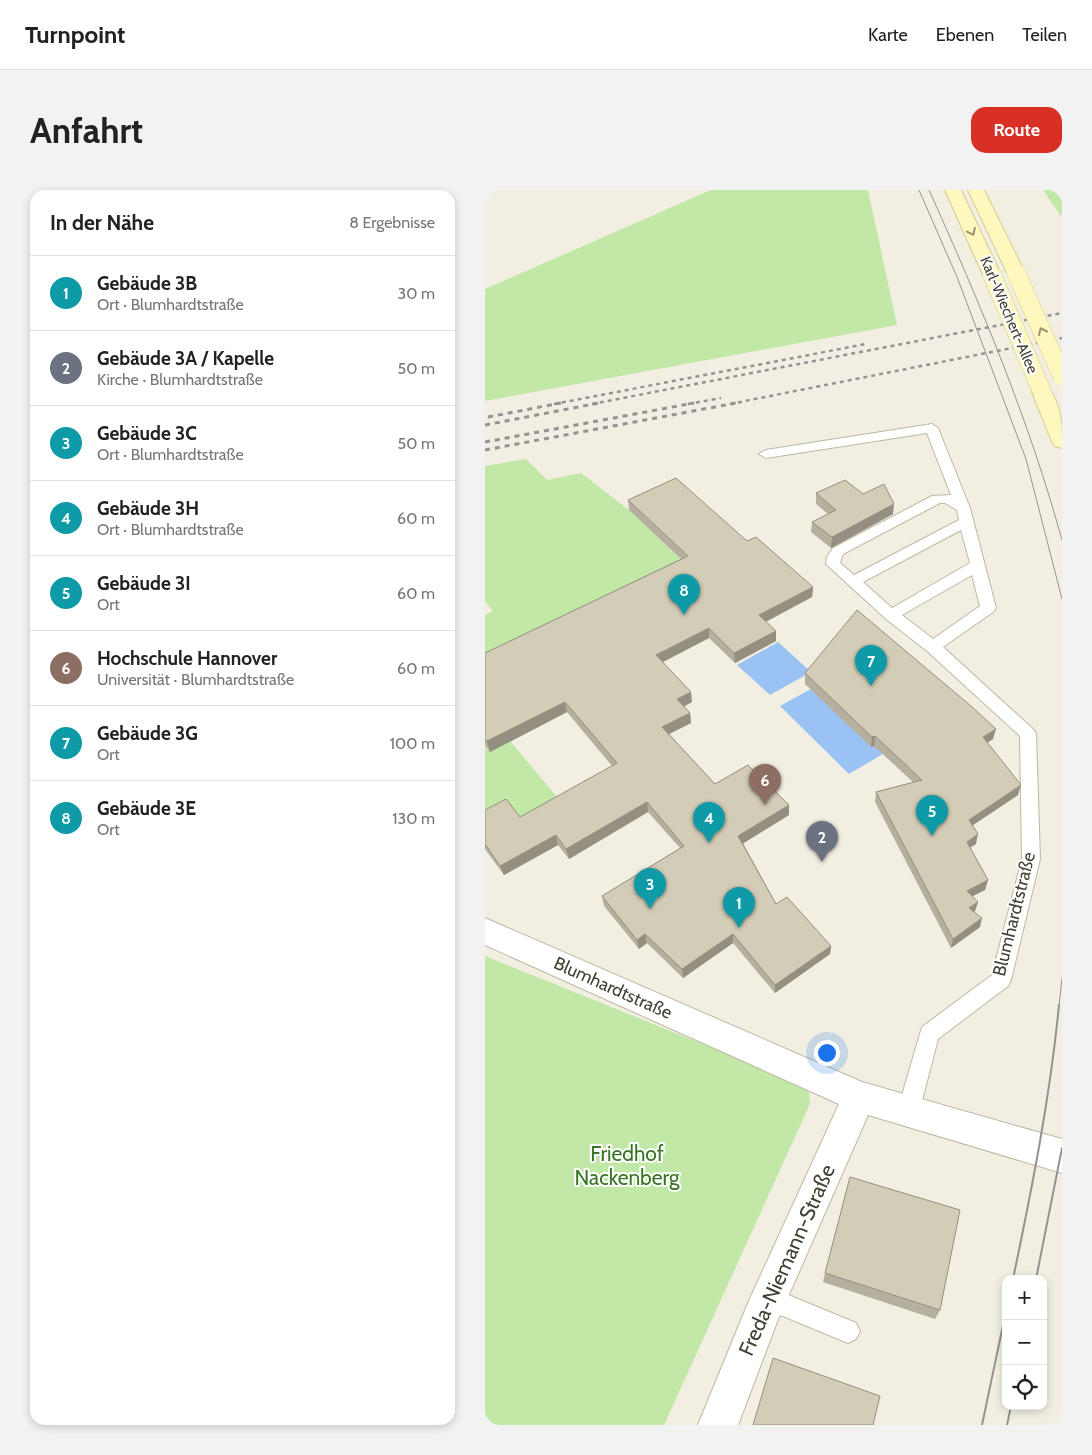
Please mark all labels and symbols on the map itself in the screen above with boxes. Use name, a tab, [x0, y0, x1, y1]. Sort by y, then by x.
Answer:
one-way arrow	[966, 227, 977, 236]
street label: Karl-Wiechert-Allee	[976, 254, 1042, 377]
one-way arrow	[1038, 327, 1049, 336]
pin: 8	[668, 574, 700, 615]
pin: 7	[855, 645, 887, 686]
pin: 6	[749, 764, 781, 805]
pin: 5	[916, 795, 948, 836]
pin: 4	[693, 802, 725, 843]
pin: 2	[806, 821, 838, 862]
street label: Blumhardtstraße	[988, 850, 1040, 978]
pin: 3	[634, 868, 666, 909]
pin: 1	[723, 887, 755, 928]
street label: Blumhardtstraße	[550, 952, 676, 1024]
your location	[814, 1040, 840, 1066]
park label: Friedhof Nackenberg	[575, 1141, 680, 1190]
street label: Freda-Niemann-Straße	[733, 1160, 840, 1359]

